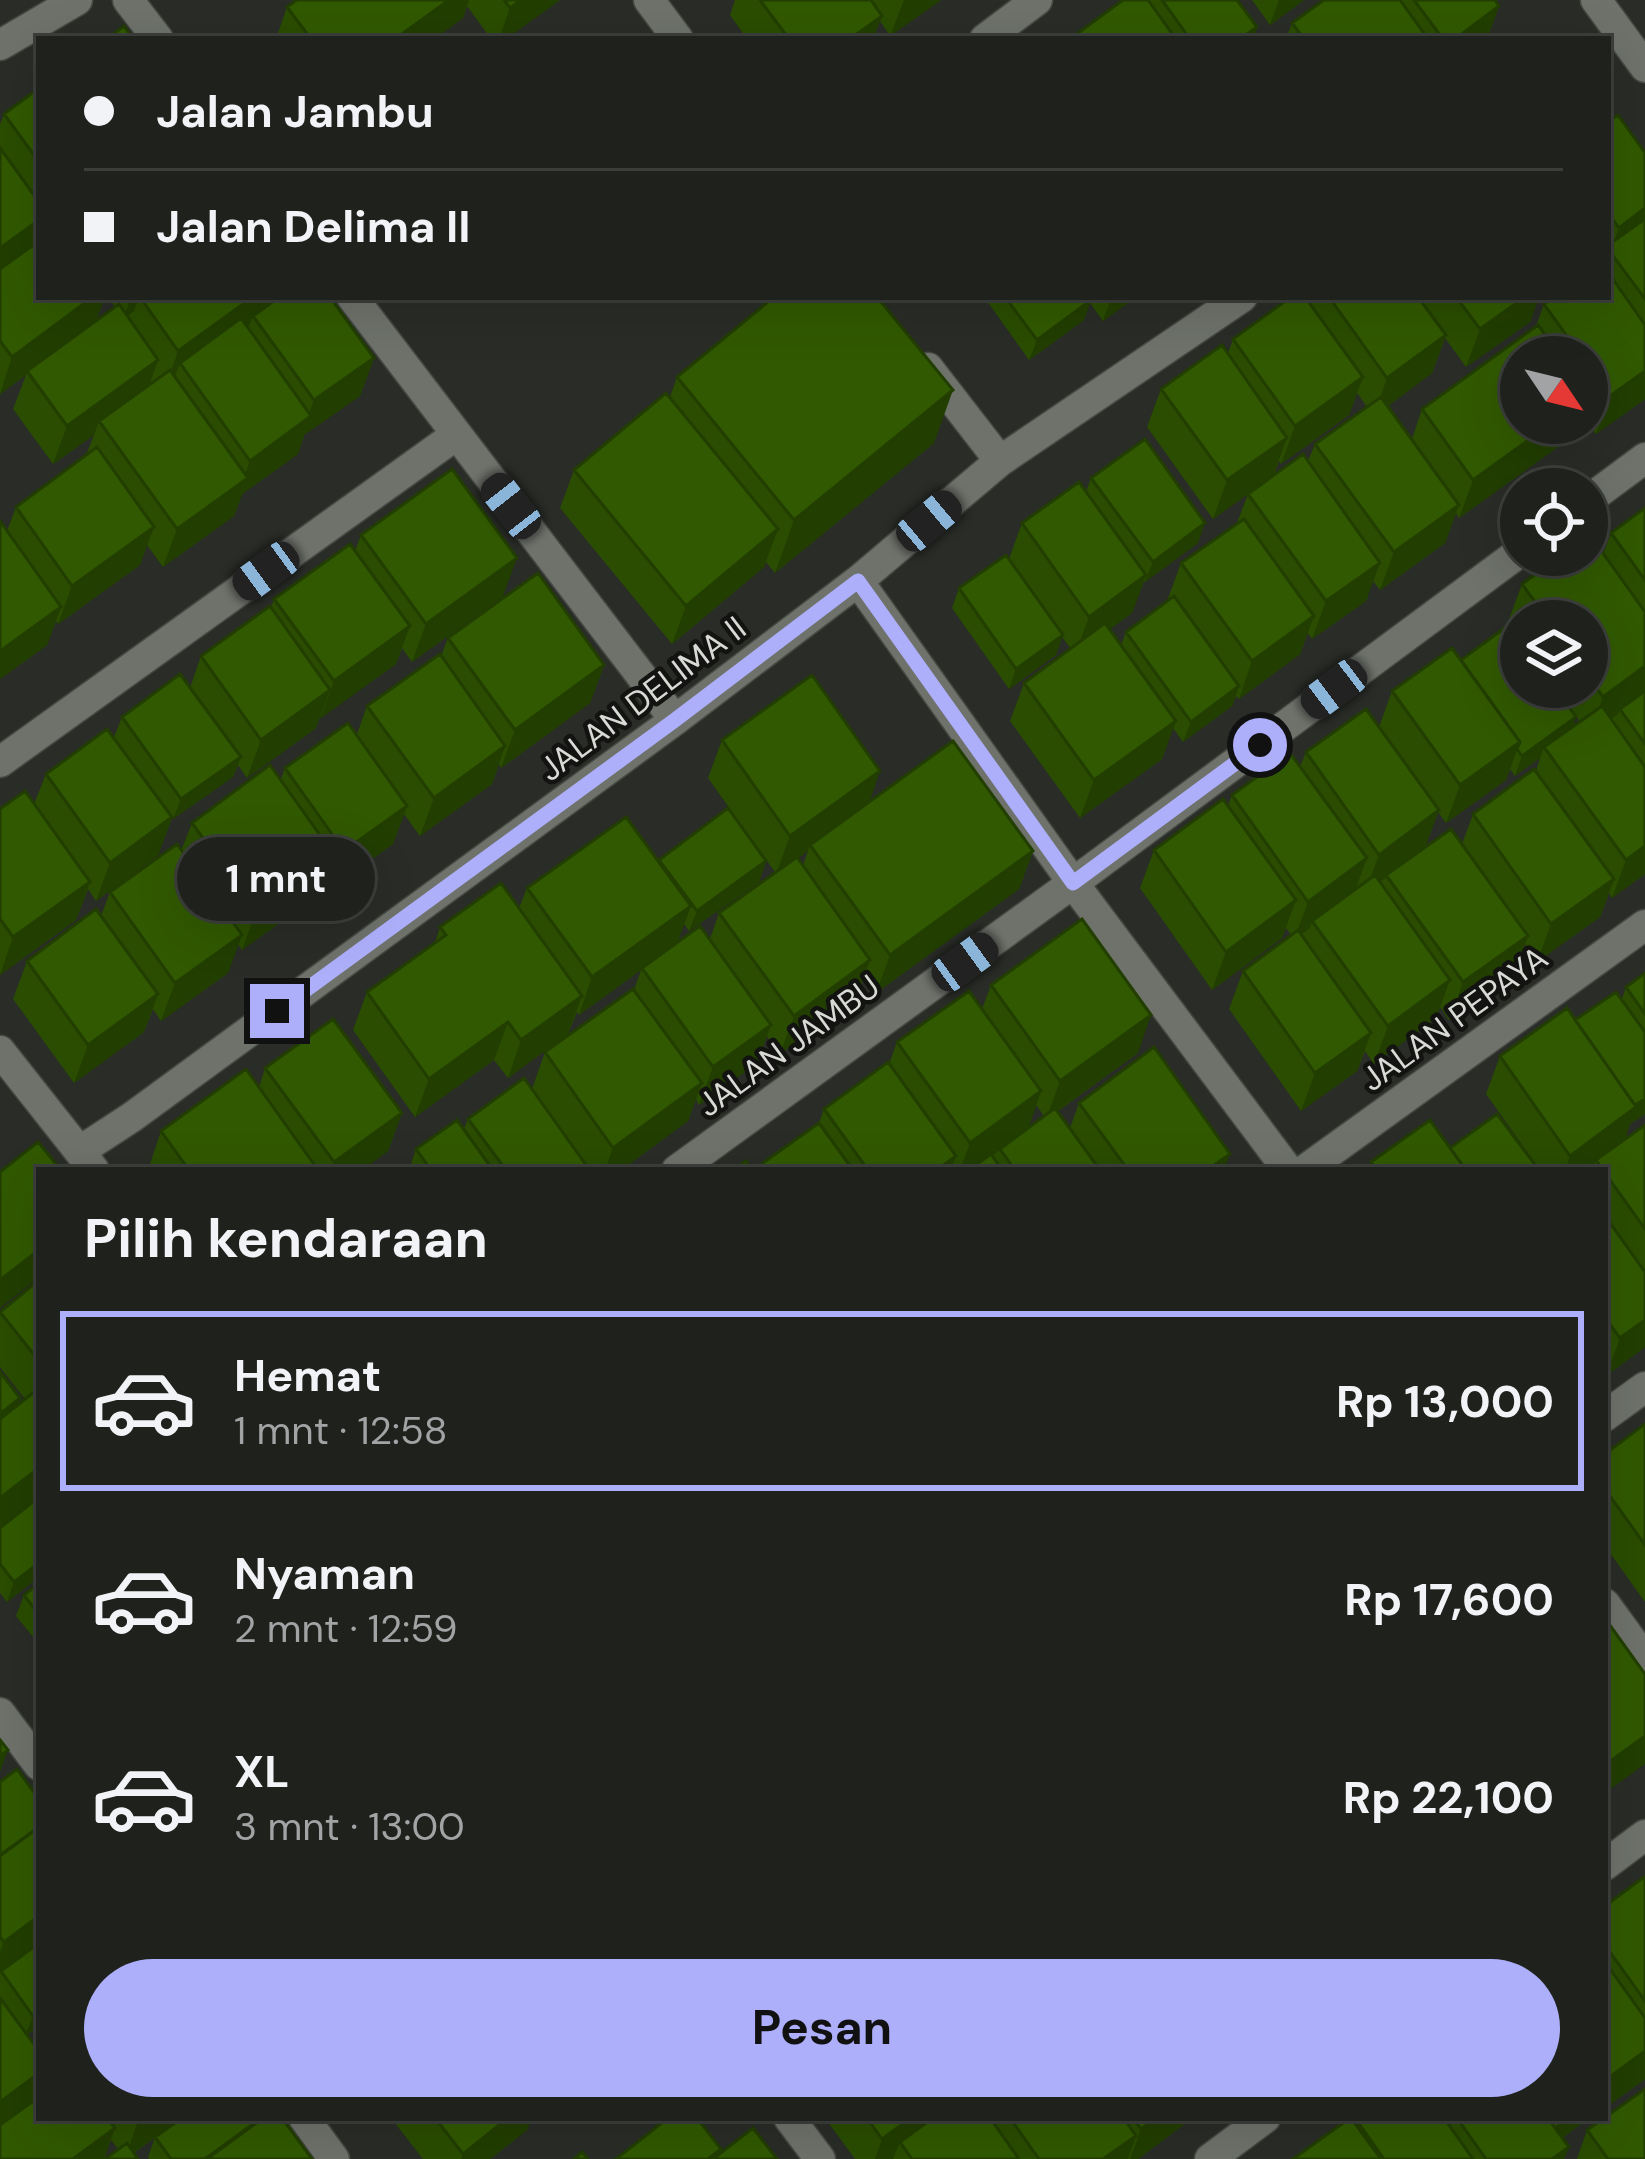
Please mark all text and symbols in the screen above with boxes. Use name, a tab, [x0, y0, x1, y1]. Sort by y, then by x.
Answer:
text: Jalan Jambu	[156, 82, 434, 141]
text: Jalan Delima II	[156, 197, 470, 256]
north arrow	[1500, 336, 1608, 444]
map controls	[1500, 336, 1608, 708]
car	[475, 467, 547, 545]
button: locate	[1500, 468, 1608, 576]
car	[890, 484, 968, 558]
car	[226, 535, 306, 607]
button: layers	[1500, 600, 1608, 708]
street label: JALAN DELIMA II	[530, 606, 755, 790]
car	[1294, 653, 1374, 725]
route start	[1233, 718, 1287, 772]
callout: 1 mnt	[178, 837, 376, 921]
text: 1 mnt	[225, 853, 327, 904]
car	[925, 926, 1005, 998]
street label: JALAN PEPAYA	[1352, 936, 1556, 1101]
street label: JALAN JAMBU	[689, 965, 888, 1126]
route end	[250, 984, 304, 1038]
text: Pilih kendaraan	[84, 1203, 488, 1274]
text: Hemat	[234, 1346, 381, 1405]
icon: car	[90, 1347, 198, 1455]
text: Rp 13,000	[1336, 1372, 1554, 1431]
text: 1 mnt · 12:58	[234, 1405, 447, 1456]
text: Nyaman	[234, 1544, 415, 1603]
icon: car	[90, 1545, 198, 1653]
text: Rp 17,600	[1344, 1570, 1554, 1629]
text: 2 mnt · 12:59	[234, 1603, 457, 1654]
text: XL	[234, 1742, 289, 1801]
icon: car	[90, 1743, 198, 1851]
text: Rp 22,100	[1343, 1768, 1554, 1827]
text: 3 mnt · 13:00	[234, 1801, 465, 1852]
button: Pesan	[84, 1959, 1560, 2097]

